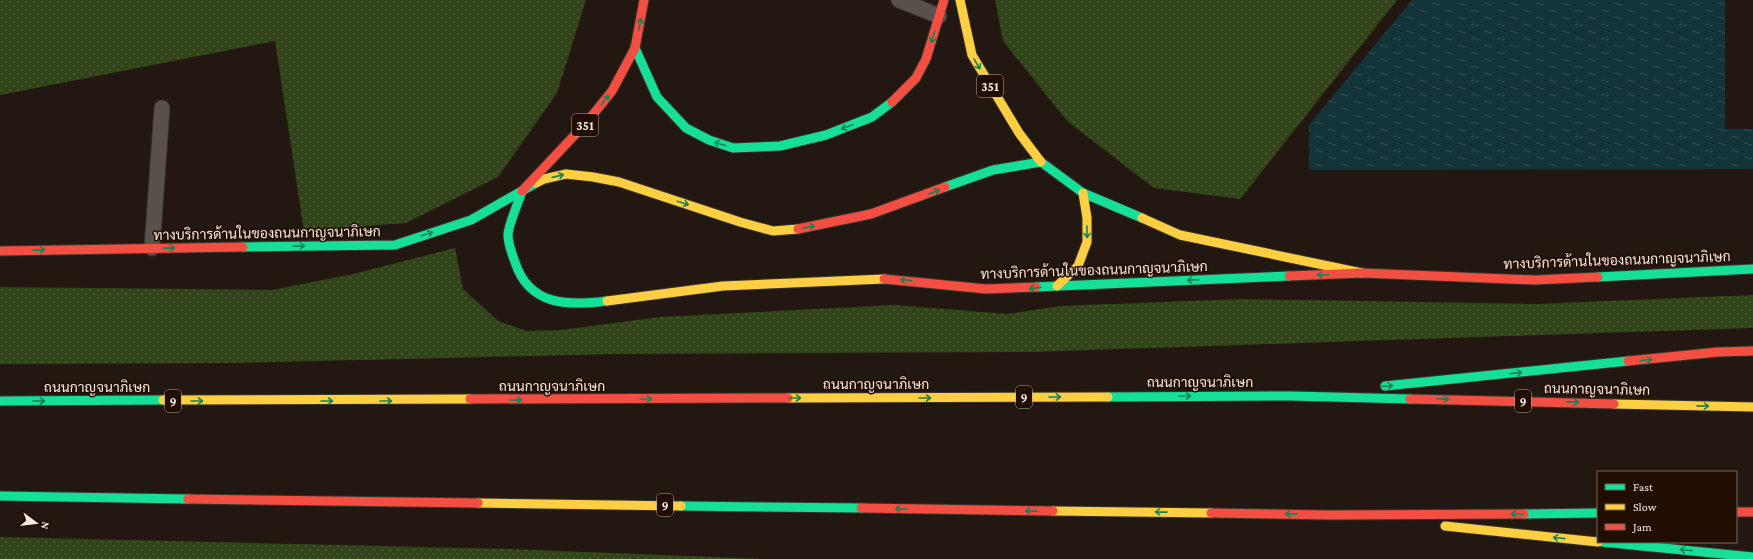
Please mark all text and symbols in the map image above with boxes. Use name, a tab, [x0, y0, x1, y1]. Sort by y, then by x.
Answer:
one-way arrow	[636, 18, 644, 31]
one-way arrow	[929, 31, 936, 44]
one-way arrow	[974, 58, 982, 70]
road number: 351	[977, 75, 1003, 97]
one-way arrow	[600, 95, 609, 106]
road number: 351	[572, 114, 598, 136]
one-way arrow	[841, 123, 853, 131]
one-way arrow	[715, 139, 727, 147]
one-way arrow	[551, 171, 564, 179]
one-way arrow	[927, 187, 939, 195]
one-way arrow	[677, 200, 690, 207]
street label: ทางบริการด้านในของถนนกาญจนาภิเษก	[153, 222, 381, 244]
one-way arrow	[802, 223, 815, 231]
one-way arrow	[1083, 225, 1091, 238]
one-way arrow	[421, 230, 434, 237]
one-way arrow	[292, 242, 305, 250]
one-way arrow	[162, 244, 175, 252]
one-way arrow	[32, 246, 45, 254]
street label: ทางบริการด้านในของถนนกาญจนาภิเษก	[1503, 247, 1731, 273]
street label: ทางบริการด้านในของถนนกาญจนาภิเษก	[980, 257, 1208, 283]
one-way arrow	[1317, 271, 1330, 279]
one-way arrow	[900, 277, 913, 284]
one-way arrow	[1187, 277, 1200, 284]
one-way arrow	[1029, 284, 1042, 292]
one-way arrow	[1639, 356, 1652, 363]
one-way arrow	[1509, 369, 1522, 377]
street label: ถนนกาญจนาภิเษก	[1147, 374, 1253, 391]
street label: ถนนกาญจนาภิเษก	[823, 376, 929, 393]
street label: ถนนกาญจนาภิเษก	[499, 378, 605, 395]
street label: ถนนกาญจนาภิเษก	[44, 379, 150, 396]
street label: ถนนกาญจนาภิเษก	[1544, 380, 1650, 399]
one-way arrow	[1380, 382, 1393, 390]
road number: 9	[1016, 386, 1032, 408]
road number: 9	[165, 390, 181, 412]
road number: 9	[1515, 390, 1531, 412]
one-way arrow	[1178, 392, 1191, 400]
one-way arrow	[1048, 393, 1061, 401]
one-way arrow	[788, 394, 801, 402]
one-way arrow	[918, 394, 931, 402]
one-way arrow	[639, 395, 652, 403]
one-way arrow	[509, 396, 522, 404]
one-way arrow	[1436, 396, 1449, 403]
one-way arrow	[32, 397, 45, 405]
one-way arrow	[190, 397, 203, 405]
one-way arrow	[320, 397, 333, 405]
one-way arrow	[379, 397, 392, 405]
one-way arrow	[1566, 399, 1579, 406]
one-way arrow	[1696, 402, 1709, 409]
legend	[1597, 471, 1737, 543]
text: Fast	[1633, 480, 1654, 494]
road number: 9	[657, 494, 673, 516]
text: Slow	[1633, 500, 1657, 514]
north arrow	[16, 503, 56, 543]
one-way arrow	[895, 505, 908, 513]
one-way arrow	[1025, 507, 1038, 514]
one-way arrow	[1155, 509, 1168, 516]
one-way arrow	[1285, 510, 1298, 518]
one-way arrow	[1511, 510, 1524, 518]
text: N	[39, 520, 52, 531]
text: Jam	[1632, 520, 1652, 534]
one-way arrow	[1553, 534, 1566, 541]
one-way arrow	[1680, 547, 1693, 554]

